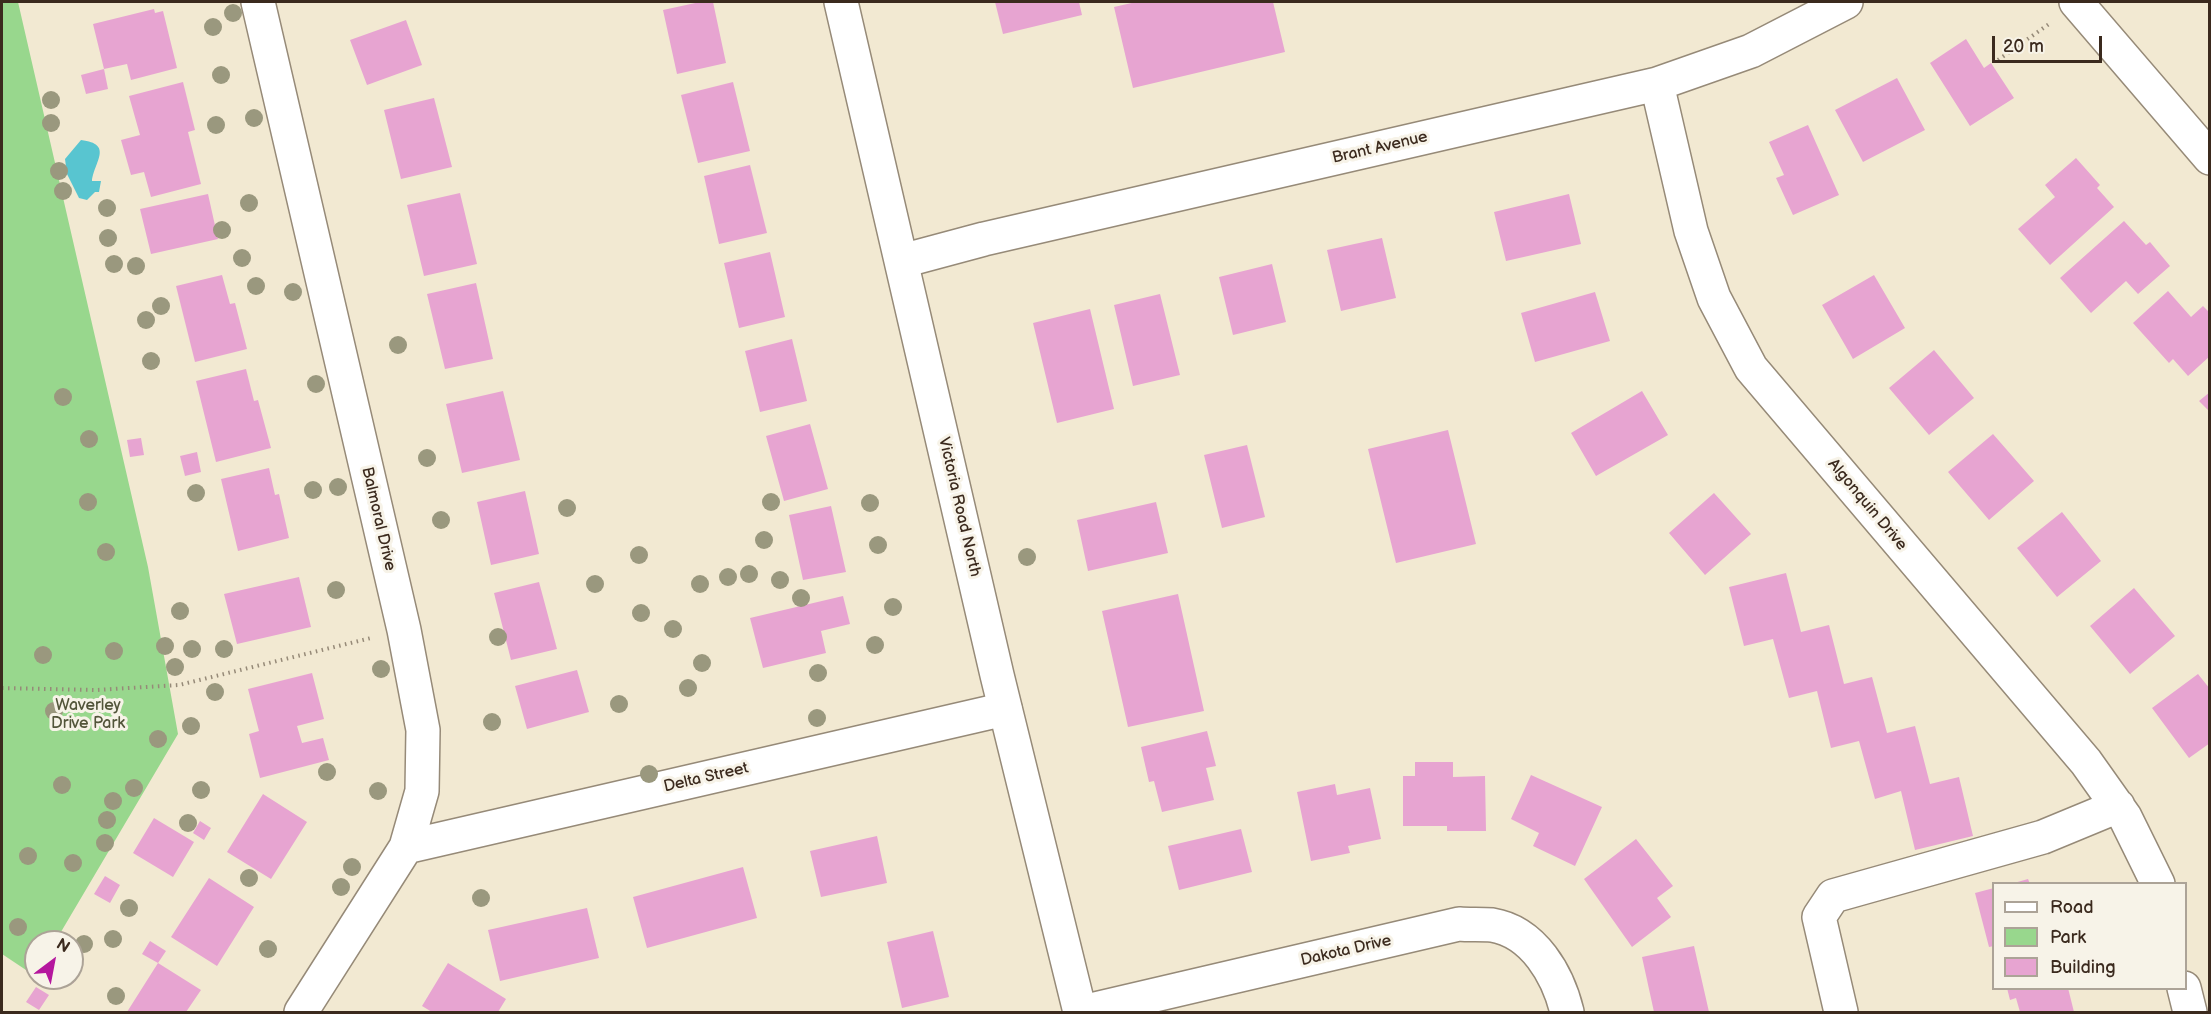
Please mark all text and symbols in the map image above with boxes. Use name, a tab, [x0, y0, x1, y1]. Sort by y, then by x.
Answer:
scale bar	[1995, 24, 2104, 62]
text: 20 m	[2003, 36, 2044, 57]
street label: Brant Avenue	[1330, 128, 1430, 168]
street label: Victoria Road North	[934, 435, 984, 579]
street label: Algonquin Drive	[1823, 455, 1911, 555]
street label: Balmoral Drive	[357, 465, 399, 573]
park label: Waverley Drive Park	[51, 696, 125, 734]
street label: Delta Street	[662, 759, 750, 797]
legend	[1992, 882, 2187, 990]
text: Road	[2050, 897, 2094, 918]
text: Park	[2050, 927, 2086, 948]
north arrow	[24, 930, 84, 990]
street label: Dakota Drive	[1299, 931, 1393, 971]
text: N	[53, 935, 73, 957]
text: Building	[2050, 957, 2116, 978]

